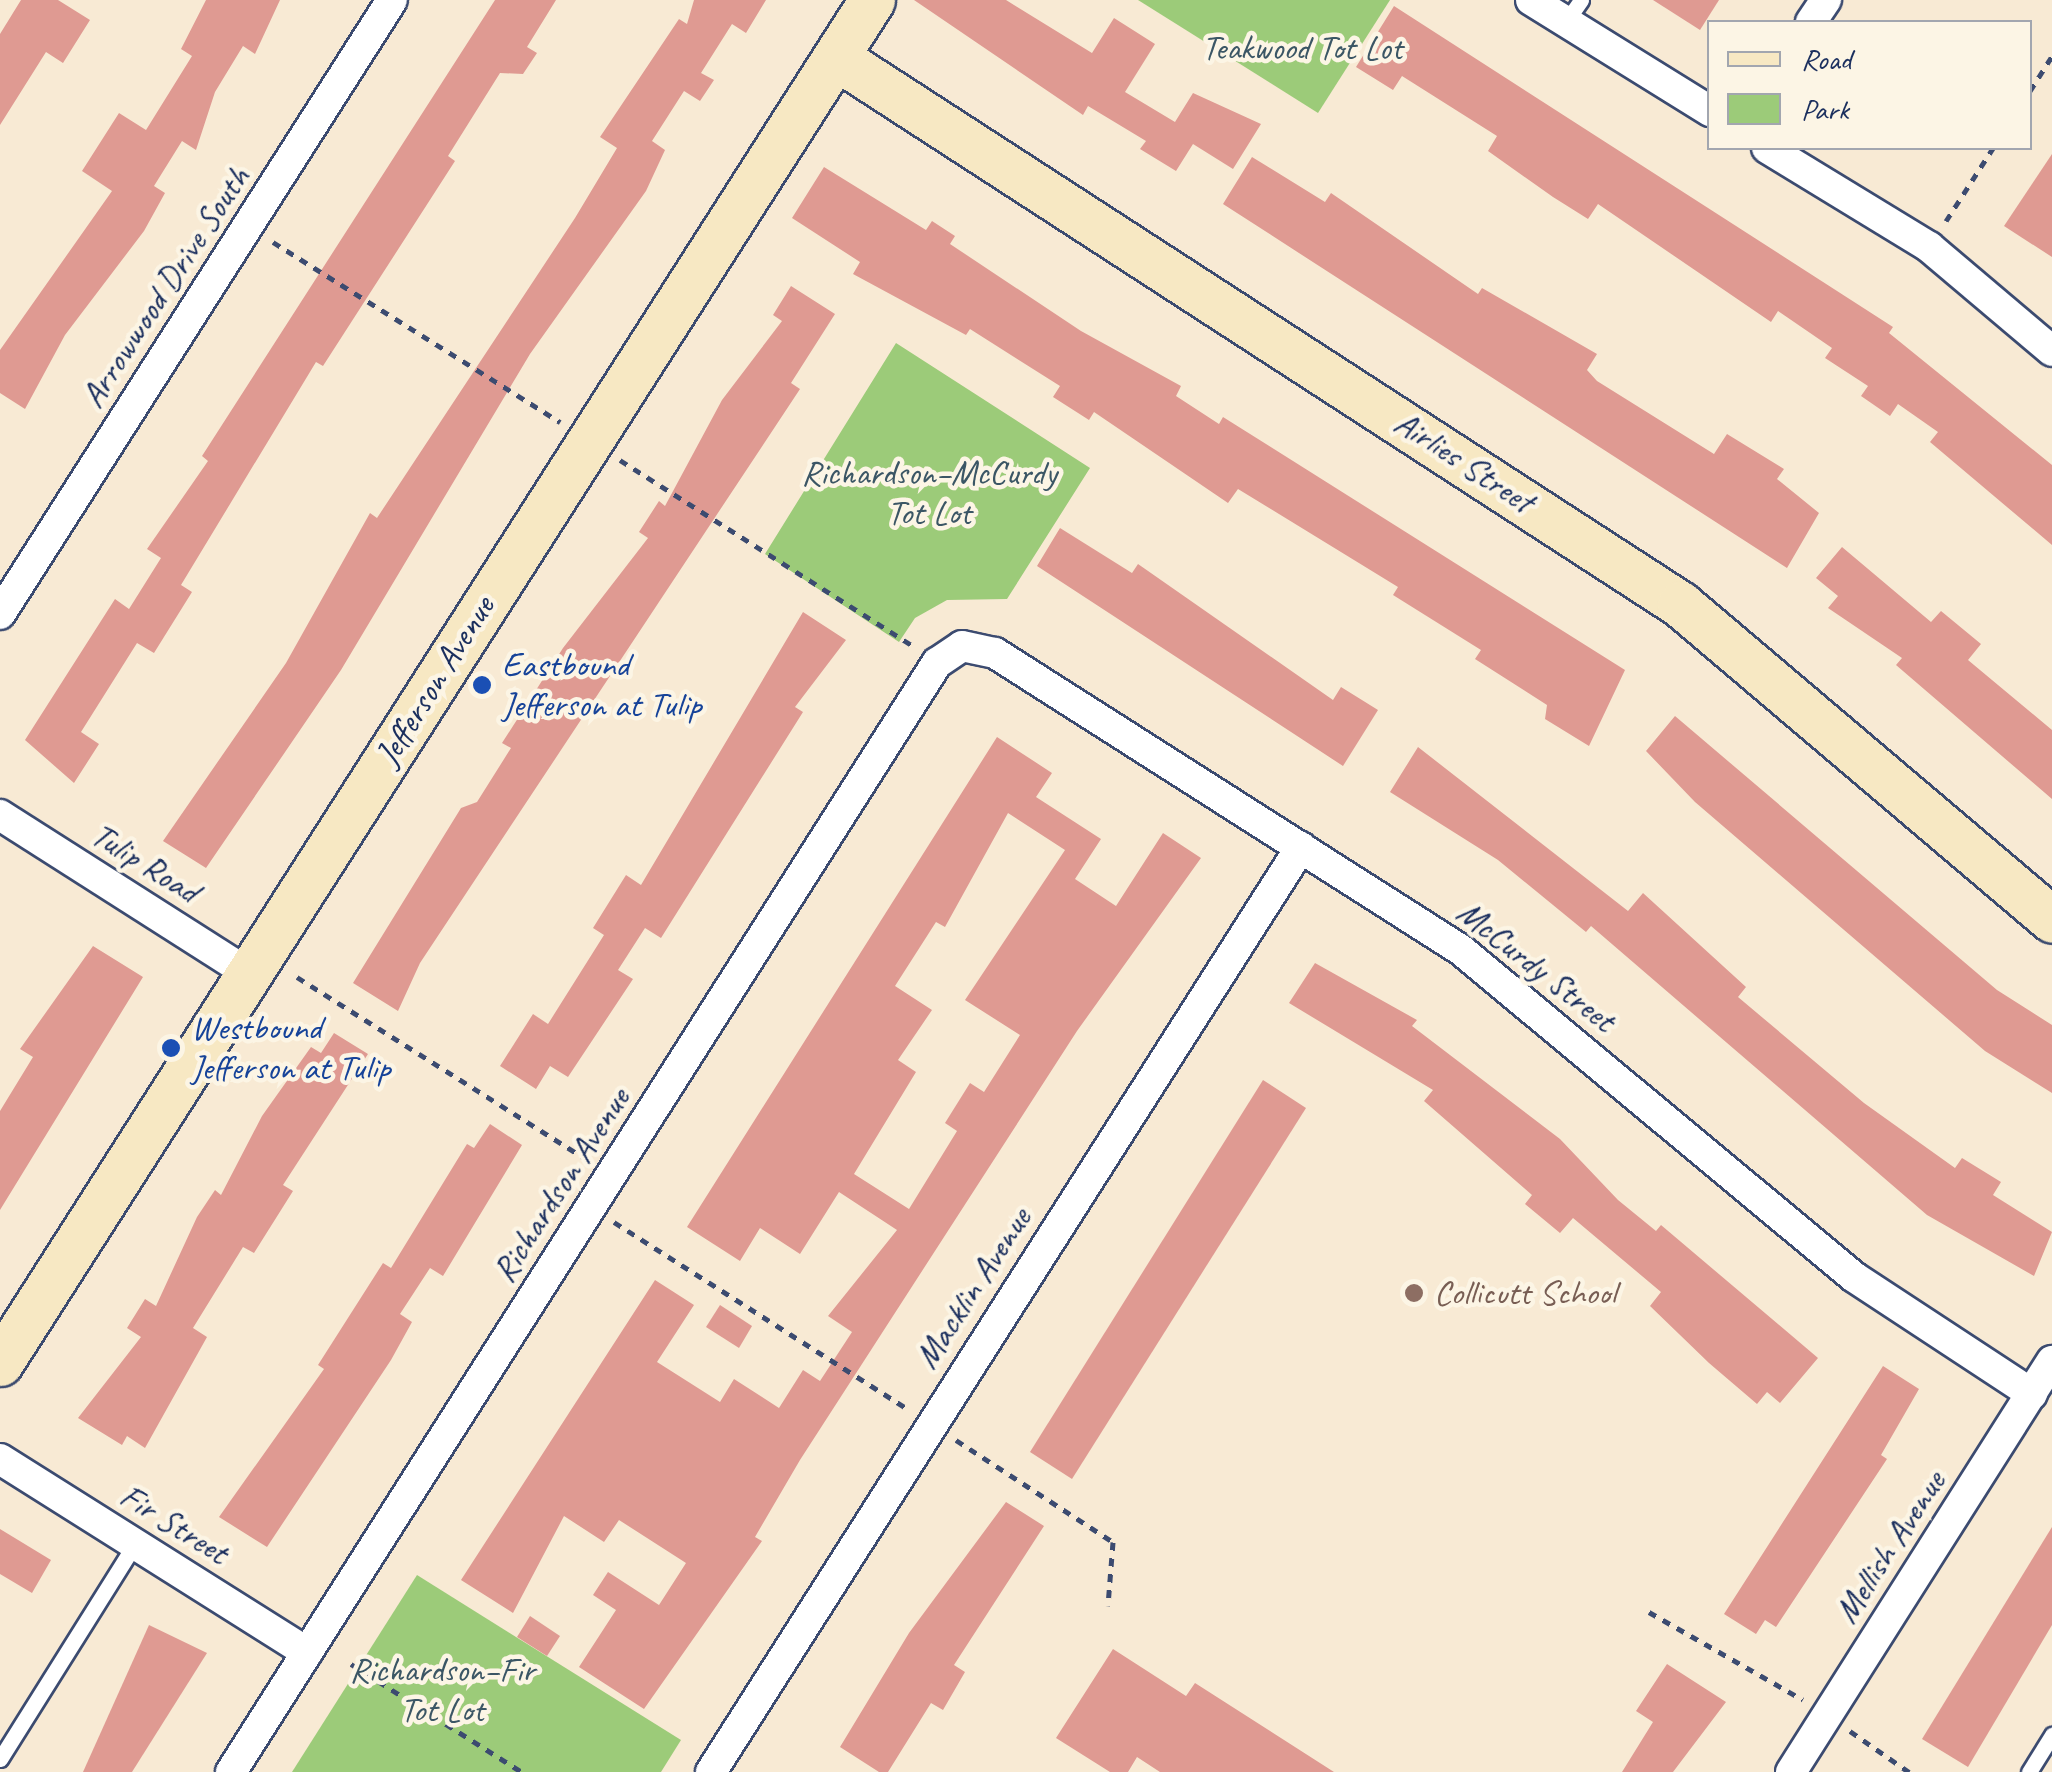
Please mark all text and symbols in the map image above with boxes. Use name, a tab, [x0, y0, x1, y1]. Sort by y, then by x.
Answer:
legend	[1707, 20, 2032, 150]
park label: Teakwood Tot Lot	[1202, 27, 1402, 69]
text: Road	[1801, 40, 1851, 78]
text: Park	[1801, 90, 1849, 128]
street label: Arrowwood Drive South	[72, 159, 258, 415]
street label: Airlies Street	[1387, 402, 1541, 522]
park label: Richardson–McCurdy Tot Lot	[801, 452, 1057, 534]
street label: Jefferson Avenue	[366, 588, 504, 774]
place label: Eastbound Jefferson at Tulip	[502, 644, 701, 726]
marker: Eastbound Jefferson at Tulip	[471, 674, 493, 696]
street label: Tulip Road	[83, 814, 207, 912]
street label: McCurdy Street	[1448, 891, 1624, 1041]
place label: Westbound Jefferson at Tulip	[191, 1007, 390, 1089]
marker: Westbound Jefferson at Tulip	[160, 1037, 182, 1059]
street label: Richardson Avenue	[483, 1080, 639, 1290]
street label: Macklin Avenue	[906, 1200, 1040, 1376]
place label: Collicutt School	[1434, 1272, 1614, 1314]
marker: Collicutt School	[1403, 1282, 1425, 1304]
street label: Mellish Avenue	[1825, 1463, 1955, 1631]
street label: Fir Street	[112, 1474, 236, 1574]
park label: Richardson–Fir Tot Lot	[349, 1649, 535, 1731]

